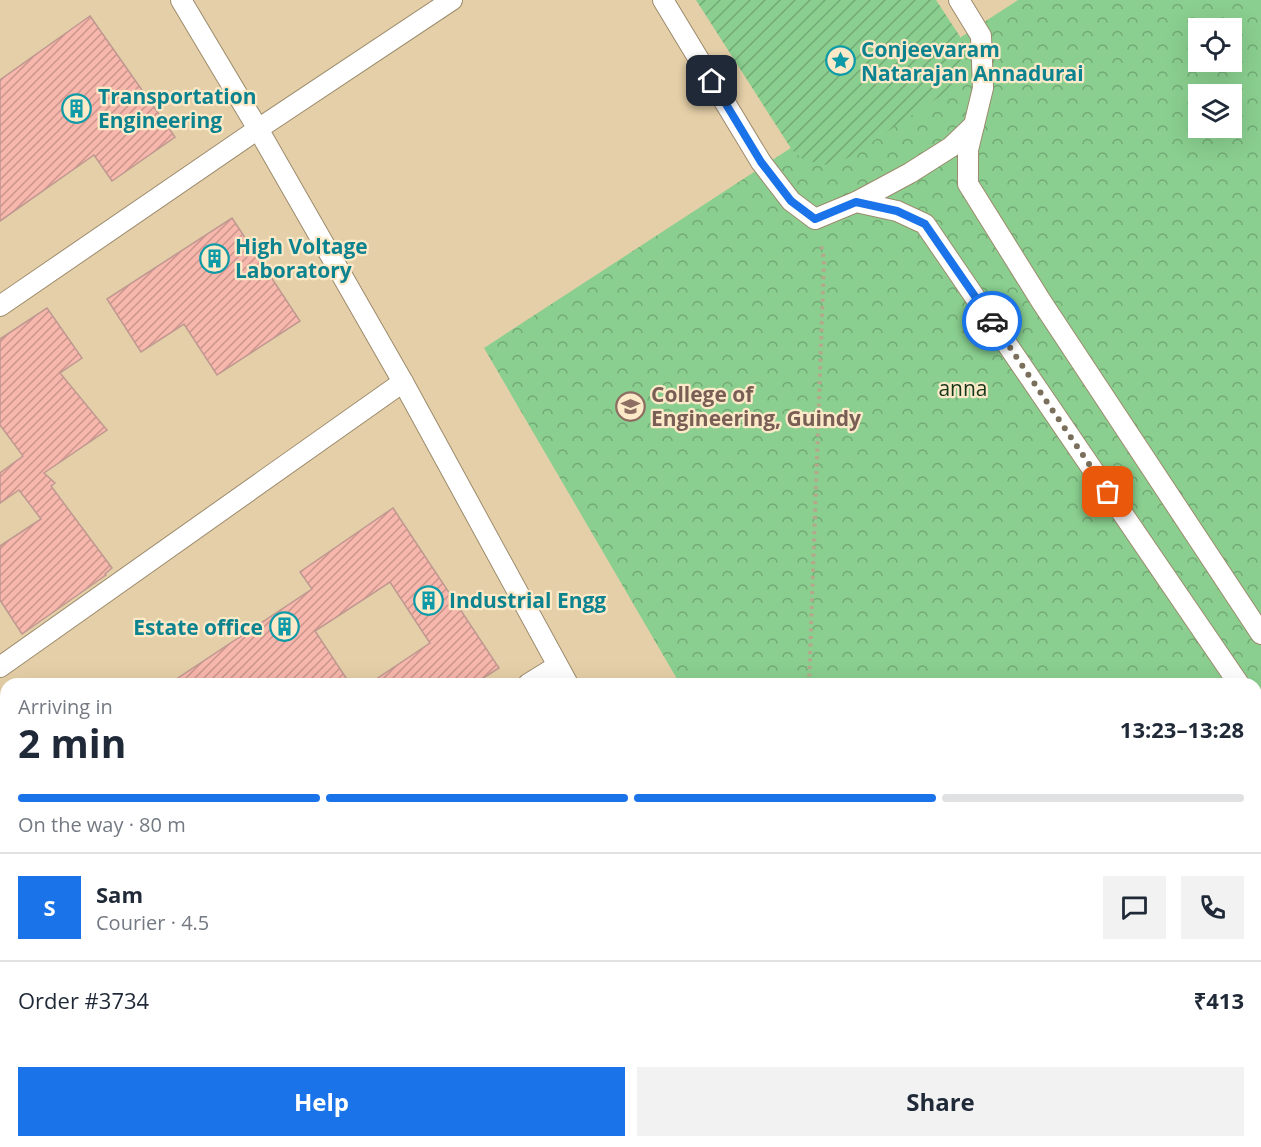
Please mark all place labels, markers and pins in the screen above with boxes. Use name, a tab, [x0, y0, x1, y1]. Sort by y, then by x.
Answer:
place label: Conjeevaram Natarajan Annadurai	[861, 35, 1084, 87]
place icon: Conjeevaram Natarajan Annadurai	[824, 45, 856, 77]
pin	[686, 55, 737, 106]
place label: Transportation Engineering	[98, 82, 257, 134]
building icon: Transportation Engineering	[61, 92, 93, 124]
place label: High Voltage Laboratory	[235, 232, 368, 284]
building icon: High Voltage Laboratory	[198, 242, 230, 274]
place label: College of Engineering, Guindy	[651, 380, 861, 432]
school or university icon: College of Engineering, Guindy	[614, 390, 646, 422]
pin	[1082, 466, 1133, 517]
building icon: Industrial Engg	[412, 584, 444, 616]
place label: Industrial Engg	[449, 586, 606, 614]
building icon: Estate office	[268, 611, 300, 643]
place label: Estate office	[133, 613, 263, 641]

